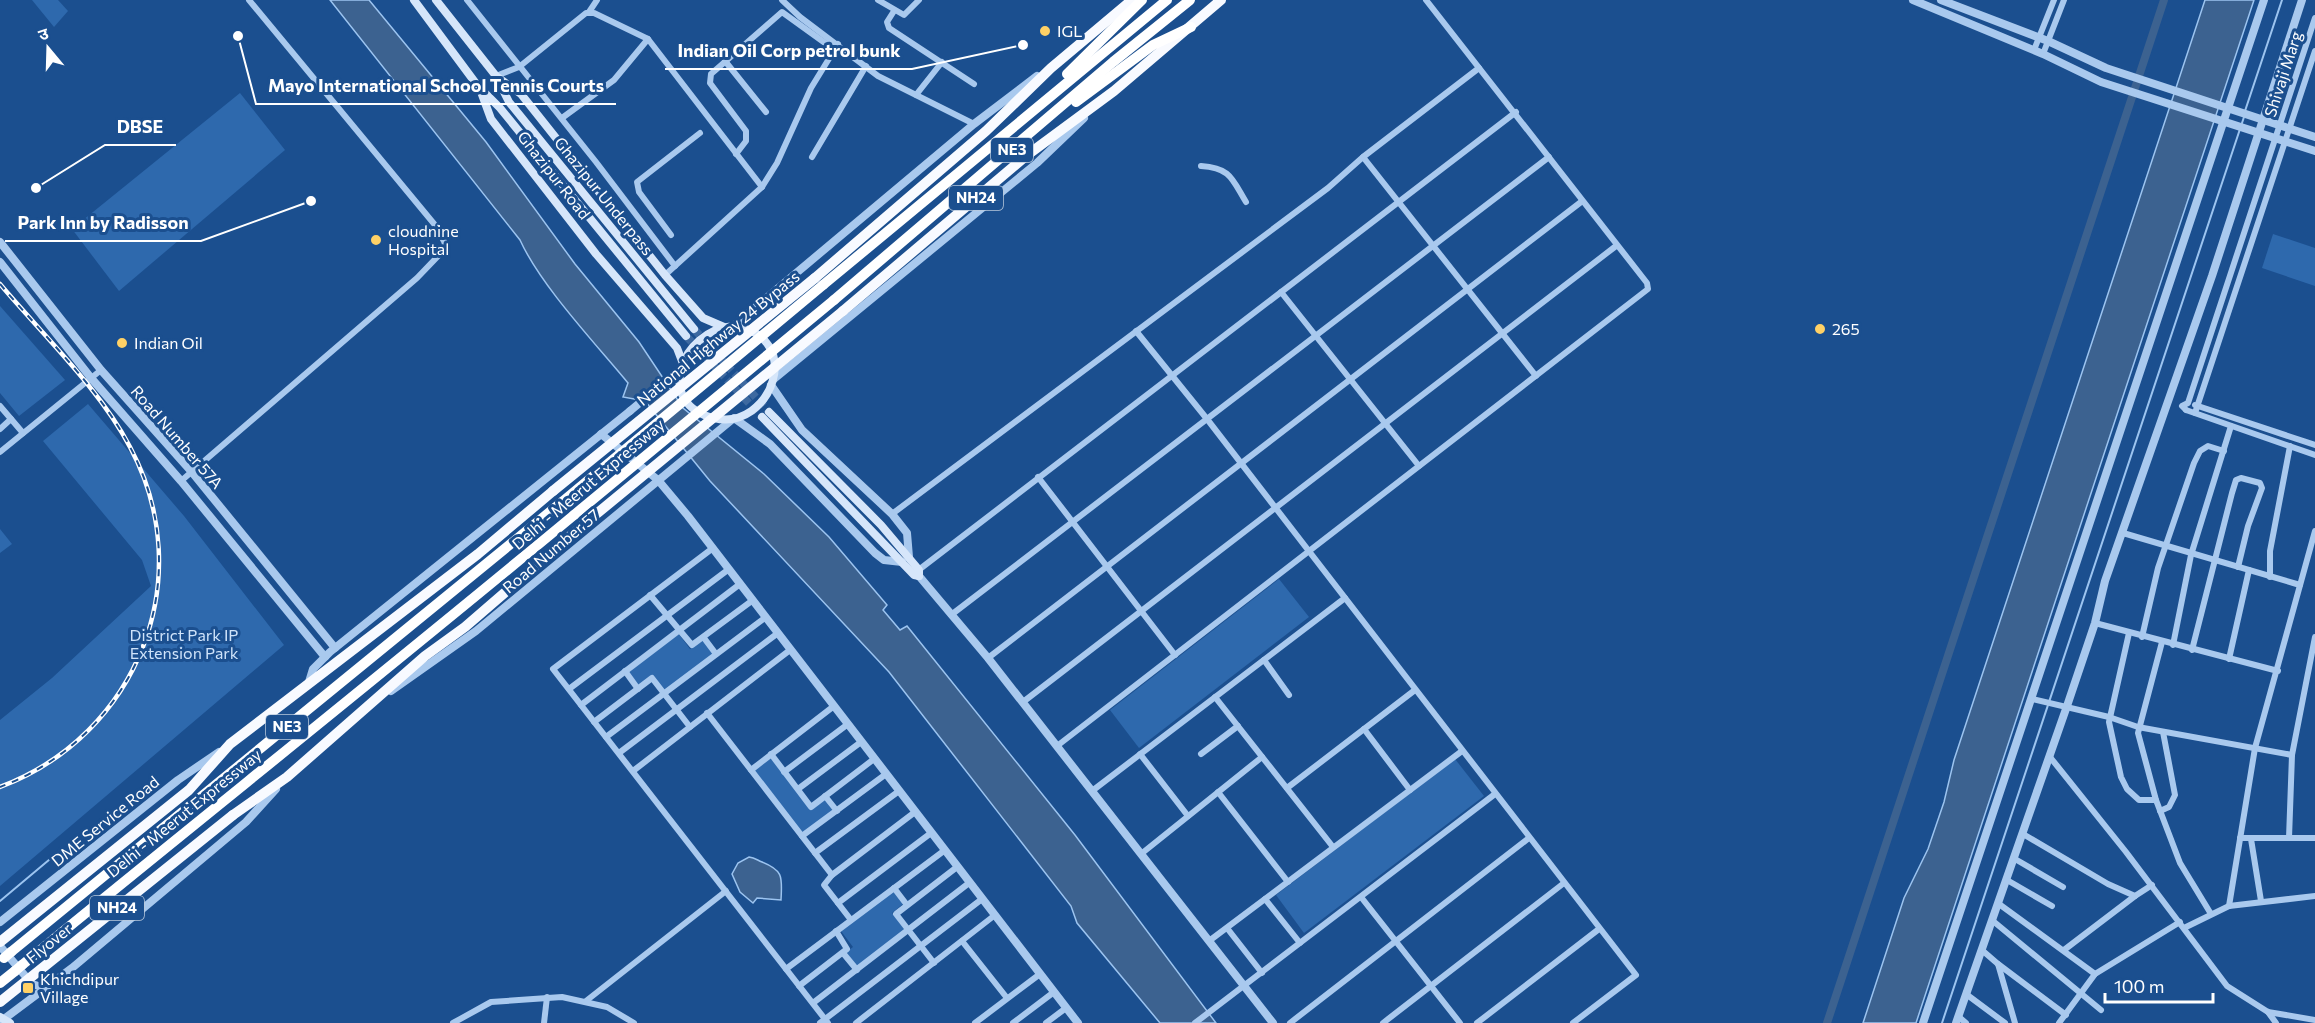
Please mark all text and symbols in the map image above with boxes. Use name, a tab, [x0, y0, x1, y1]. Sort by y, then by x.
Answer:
north arrow	[18, 18, 78, 78]
place label: IGL	[1057, 21, 1082, 40]
text: उ	[35, 23, 51, 44]
marker: IGL	[1038, 24, 1052, 38]
street label: Shivaji Marg	[2260, 28, 2305, 119]
callout: Indian Oil Corp petrol bunk	[665, 33, 912, 69]
text: Indian Oil Corp petrol bunk	[677, 39, 901, 61]
callout: Mayo International School Tennis Courts	[256, 68, 616, 104]
text: Mayo International School Tennis Courts	[268, 74, 604, 96]
callout: DBSE	[105, 109, 176, 145]
text: DBSE	[117, 115, 163, 137]
street label: Ghazipur Road	[514, 127, 595, 223]
street label: Ghazipur Underpass	[551, 133, 658, 259]
road number: NE3	[991, 138, 1033, 162]
road number: NH24	[949, 186, 1003, 210]
callout: Park Inn by Radisson	[5, 205, 201, 241]
text: Park Inn by Radisson	[17, 211, 189, 233]
place label: cloudnine Hospital	[388, 221, 459, 258]
marker: cloudnine Hospital	[369, 233, 383, 247]
street label: National Highway 24 Bypass	[633, 266, 803, 409]
place label: 265	[1832, 319, 1860, 338]
marker: 265	[1813, 322, 1827, 336]
place label: Indian Oil	[134, 333, 203, 352]
marker: Indian Oil	[115, 336, 129, 350]
street label: Road Number 57A	[128, 381, 227, 492]
street label: Delhi - Meerut Expressway	[508, 414, 668, 553]
street label: Road Number 57	[498, 505, 603, 597]
park label: District Park IP Extension Park	[130, 625, 239, 662]
road number: NE3	[266, 715, 308, 739]
street label: Delhi - Meerut Expressway	[103, 744, 265, 881]
street label: DME Service Road	[47, 771, 162, 870]
road number: NH24	[90, 896, 144, 920]
street label: Flyover	[22, 918, 76, 967]
scale bar	[2105, 966, 2213, 1004]
place label: Khichdipur Village	[40, 969, 120, 1006]
text: 100 m	[2114, 975, 2164, 997]
marker: Khichdipur Village	[21, 981, 35, 995]

